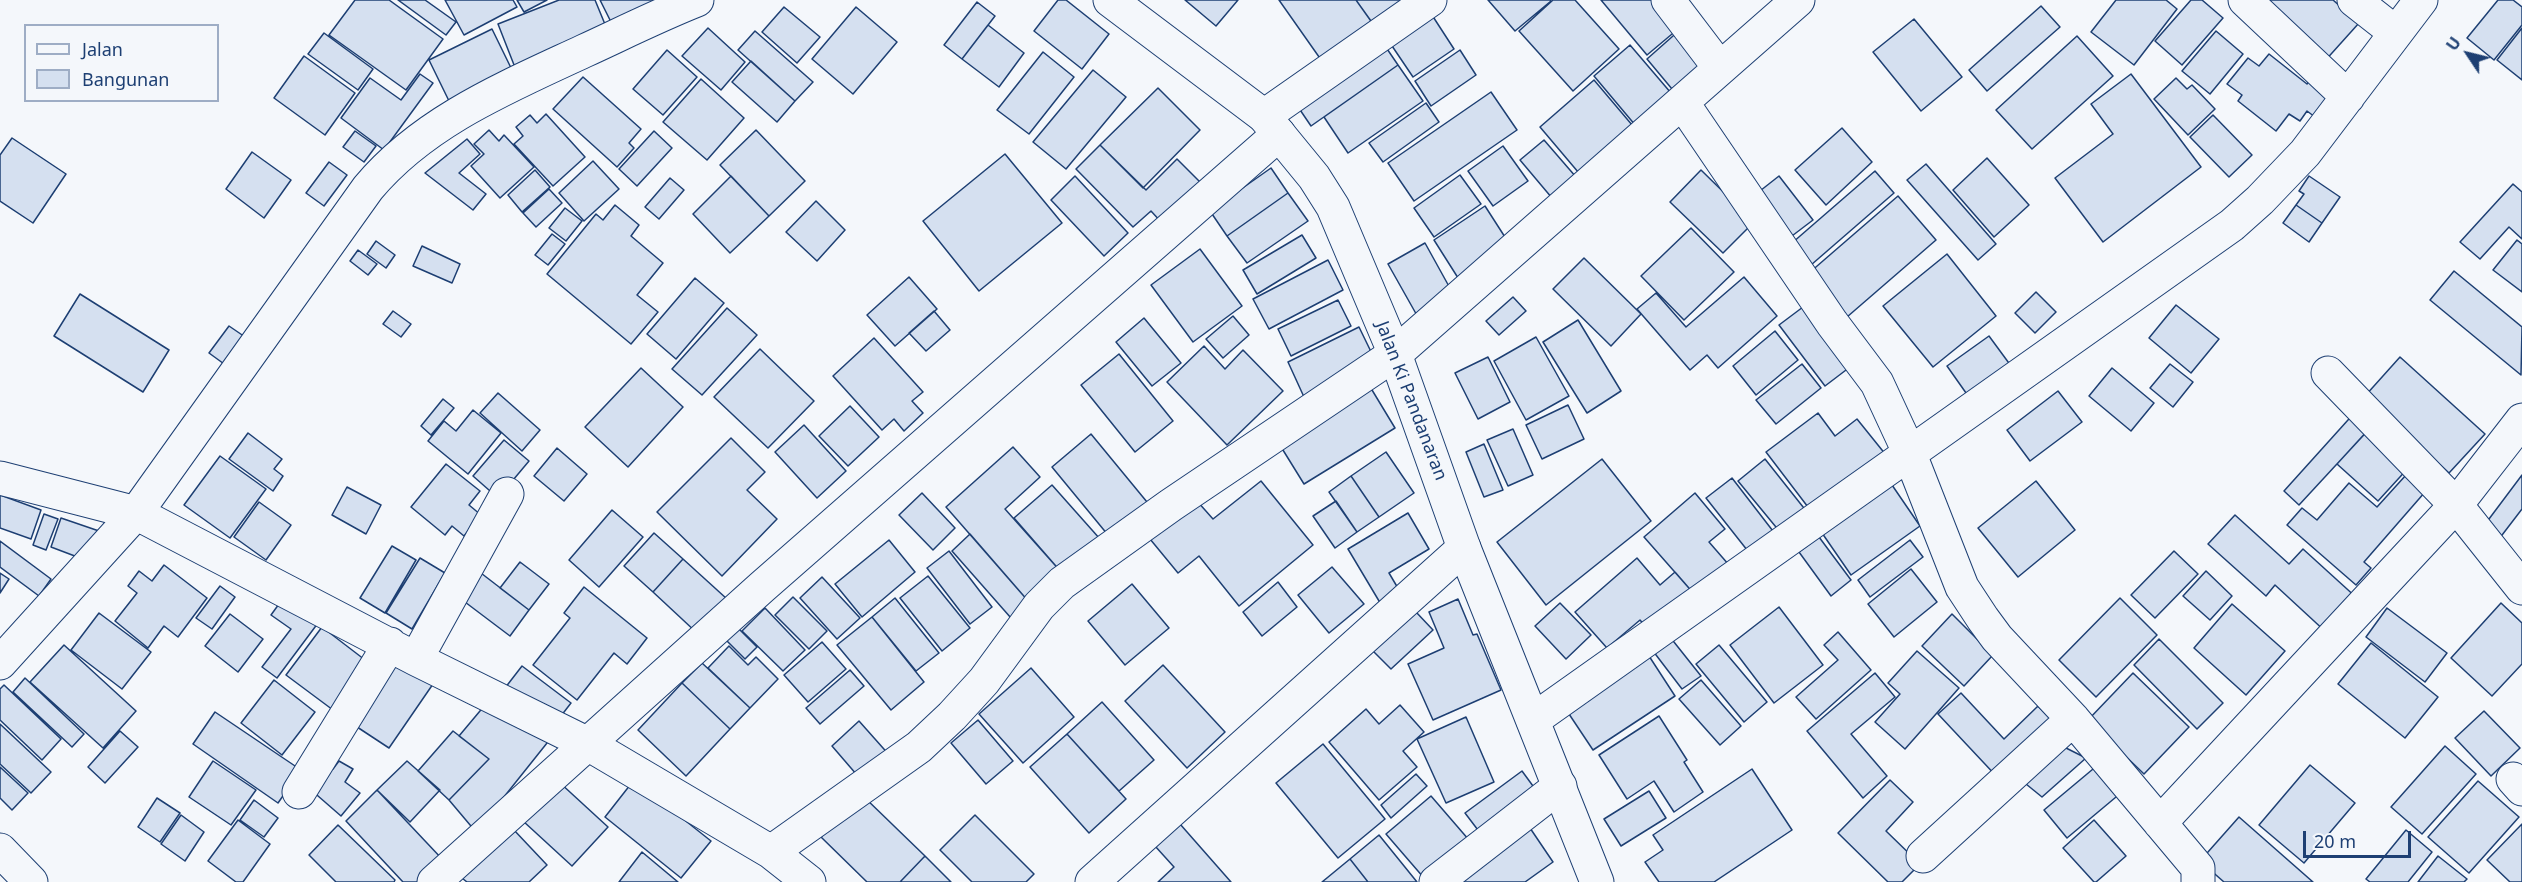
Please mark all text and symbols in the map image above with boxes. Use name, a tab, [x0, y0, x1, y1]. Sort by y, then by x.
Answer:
legend	[24, 24, 219, 102]
north arrow	[2438, 24, 2498, 84]
text: U	[2441, 32, 2466, 55]
text: Jalan	[82, 37, 123, 61]
text: Bangunan	[82, 67, 169, 91]
street label: Jalan Ki Pandanaran	[1371, 318, 1451, 484]
scale bar	[2306, 819, 2414, 857]
text: 20 m	[2314, 829, 2356, 853]

